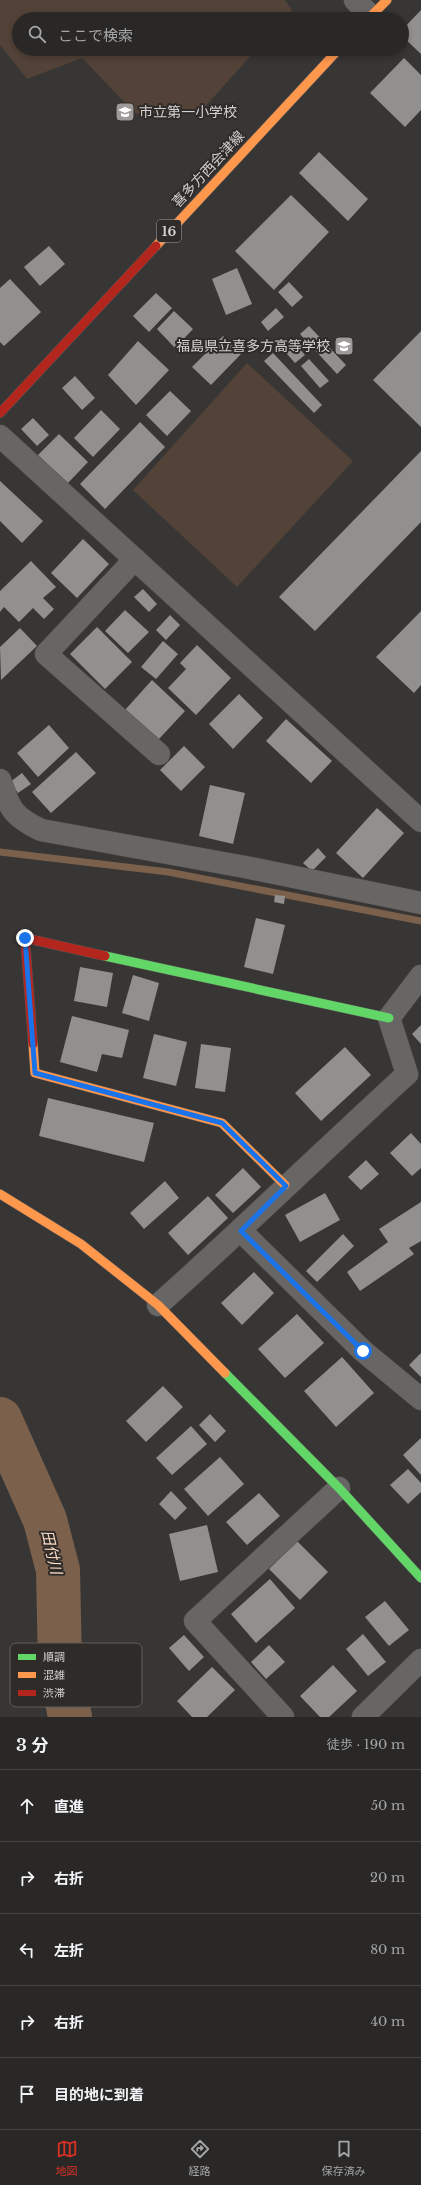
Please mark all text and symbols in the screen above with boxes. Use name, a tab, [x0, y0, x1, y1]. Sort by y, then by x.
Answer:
search box	[12, 12, 409, 56]
icon: search	[26, 23, 48, 45]
text: ここで検索	[58, 26, 133, 45]
school or university icon: 市立第一小学校	[114, 101, 136, 123]
place label: 市立第一小学校	[139, 103, 237, 121]
street label: 喜多方西会津線	[168, 127, 248, 211]
road number: 16	[157, 220, 181, 242]
school or university icon: 福島県立喜多方高等学校	[333, 335, 355, 357]
place label: 福島県立喜多方高等学校	[176, 337, 330, 355]
route end	[16, 929, 34, 947]
route start	[354, 1342, 372, 1360]
water label: 田付川	[38, 1528, 67, 1578]
legend	[10, 1643, 142, 1707]
text: 順調	[43, 1650, 65, 1664]
text: 混雑	[43, 1668, 65, 1682]
text: 渋滞	[43, 1686, 65, 1700]
text: 3 分	[16, 1735, 48, 1756]
text: 徒歩 · 190 m	[327, 1736, 405, 1753]
icon: ahead	[16, 1795, 38, 1817]
text: 直進	[54, 1797, 84, 1816]
text: 50 m	[371, 1797, 405, 1814]
icon: right	[16, 1867, 38, 1889]
text: 右折	[54, 1869, 84, 1888]
text: 20 m	[370, 1869, 405, 1886]
icon: left	[16, 1939, 38, 1961]
text: 左折	[54, 1941, 84, 1960]
text: 80 m	[370, 1941, 405, 1958]
icon: right	[16, 2011, 38, 2033]
text: 右折	[54, 2013, 84, 2032]
text: 40 m	[370, 2013, 405, 2030]
icon: arrive	[16, 2083, 38, 2105]
text: 目的地に到着	[54, 2085, 144, 2104]
tab: 地図	[56, 2138, 78, 2178]
tab: 経路	[189, 2138, 211, 2178]
tab: 保存済み	[322, 2138, 366, 2178]

